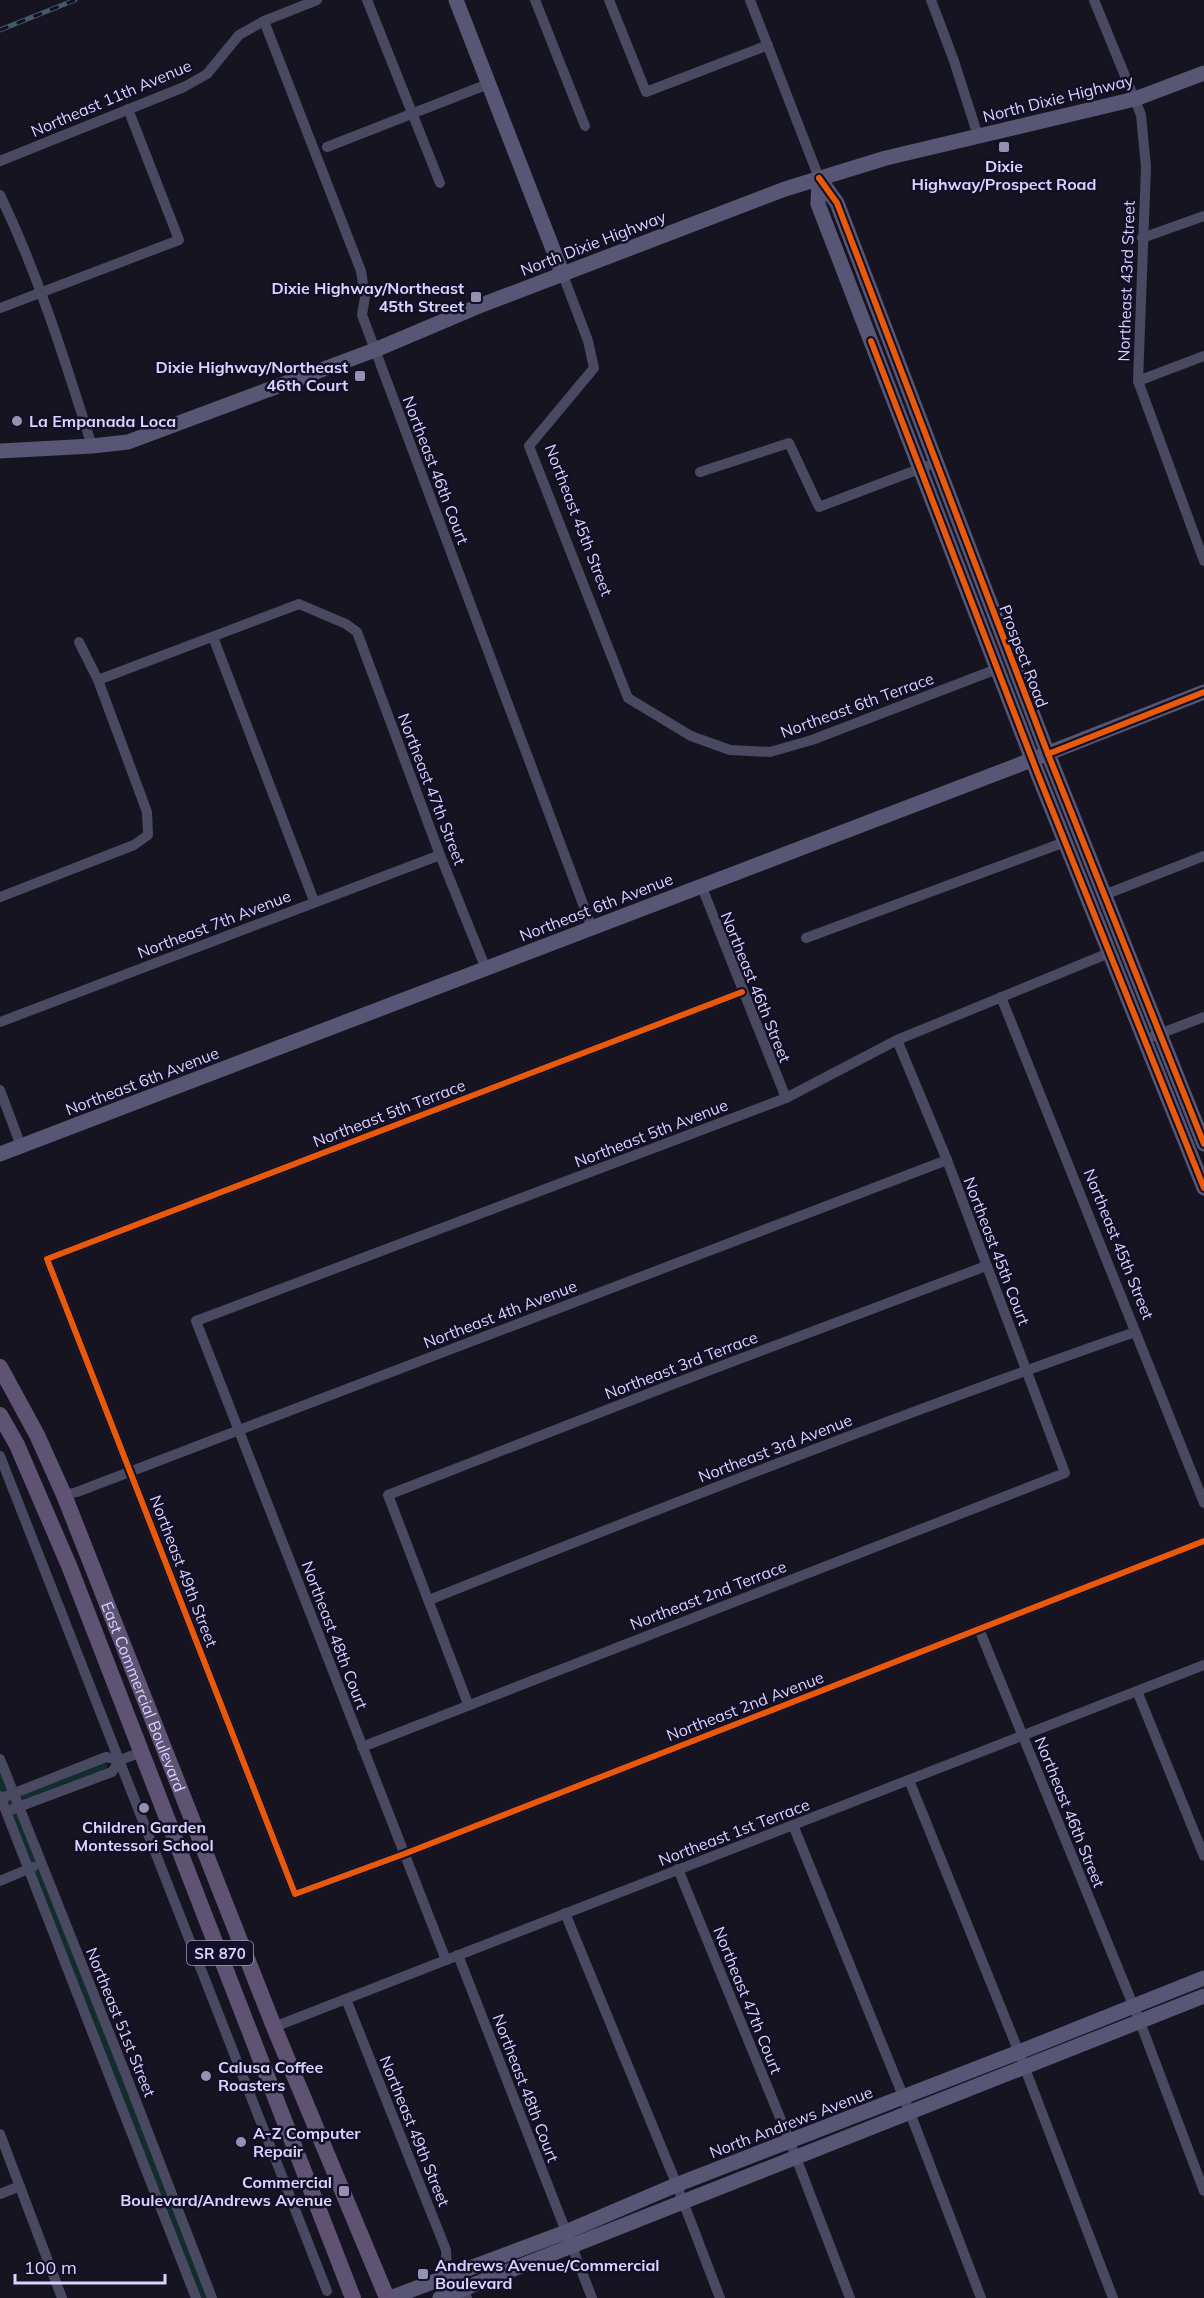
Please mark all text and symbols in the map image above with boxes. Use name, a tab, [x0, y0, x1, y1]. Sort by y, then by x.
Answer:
street label: Northeast 11th Avenue	[28, 55, 194, 141]
street label: North Dixie Highway	[981, 70, 1136, 126]
marker: Dixie Highway/Prospect Road	[997, 140, 1011, 154]
place label: Dixie Highway/Prospect Road	[912, 156, 1096, 194]
street label: Northeast 43rd Street	[1113, 200, 1139, 362]
street label: North Dixie Highway	[517, 206, 669, 280]
place label: Dixie Highway/Northeast 45th Street	[272, 278, 464, 316]
marker: Dixie Highway/Northeast 45th Street	[469, 290, 483, 304]
place label: Dixie Highway/Northeast 46th Court	[156, 357, 348, 395]
marker: Dixie Highway/Northeast 46th Court	[353, 369, 367, 383]
street label: Northeast 46th Court	[399, 393, 474, 547]
place label: La Empanada Loca	[29, 411, 176, 431]
marker: La Empanada Loca	[10, 414, 24, 428]
street label: Northeast 45th Street	[541, 441, 617, 599]
street label: Prospect Road	[995, 602, 1053, 710]
street label: Northeast 6th Terrace	[778, 668, 936, 742]
street label: Northeast 47th Street	[394, 710, 470, 868]
street label: Northeast 6th Avenue	[516, 869, 676, 945]
street label: Northeast 7th Avenue	[134, 886, 294, 962]
street label: Northeast 46th Street	[717, 909, 796, 1066]
street label: Northeast 6th Avenue	[62, 1043, 222, 1119]
street label: Northeast 5th Terrace	[310, 1075, 468, 1151]
street label: Northeast 5th Avenue	[571, 1095, 731, 1171]
street label: Northeast 45th Street	[1080, 1166, 1159, 1323]
street label: Northeast 45th Court	[960, 1174, 1035, 1328]
street label: Northeast 4th Avenue	[420, 1276, 580, 1352]
street label: Northeast 3rd Terrace	[602, 1327, 760, 1403]
street label: Northeast 3rd Avenue	[695, 1409, 855, 1487]
street label: Northeast 49th Street	[146, 1492, 222, 1650]
street label: Northeast 2nd Terrace	[627, 1556, 789, 1634]
street label: Northeast 48th Court	[298, 1558, 373, 1712]
street label: East Commercial Boulevard	[97, 1599, 190, 1795]
street label: Northeast 2nd Avenue	[664, 1667, 826, 1745]
street label: Northeast 46th Street	[1031, 1734, 1110, 1891]
street label: Northeast 1st Terrace	[656, 1794, 812, 1870]
marker: Children Garden Montessori School	[137, 1801, 151, 1815]
place label: Children Garden Montessori School	[74, 1817, 214, 1855]
street label: Northeast 47th Court	[709, 1923, 787, 2077]
road number: SR 870	[187, 1941, 253, 1965]
street label: Northeast 51st Street	[82, 1944, 160, 2100]
street label: Northeast 48th Court	[489, 2011, 564, 2165]
street label: Northeast 49th Street	[376, 2053, 455, 2210]
place label: Calusa Coffee Roasters	[218, 2057, 323, 2095]
marker: Calusa Coffee Roasters	[199, 2069, 213, 2083]
street label: North Andrews Avenue	[707, 2082, 875, 2162]
place label: A-Z Computer Repair	[253, 2123, 361, 2161]
marker: A-Z Computer Repair	[234, 2135, 248, 2149]
place label: Commercial Boulevard/Andrews Avenue	[120, 2172, 332, 2210]
marker: Commercial Boulevard/Andrews Avenue	[337, 2184, 351, 2198]
scale bar	[15, 2247, 165, 2285]
place label: Andrews Avenue/Commercial Boulevard	[435, 2255, 660, 2293]
text: 100 m	[24, 2256, 77, 2279]
marker: Andrews Avenue/Commercial Boulevard	[416, 2267, 430, 2281]

